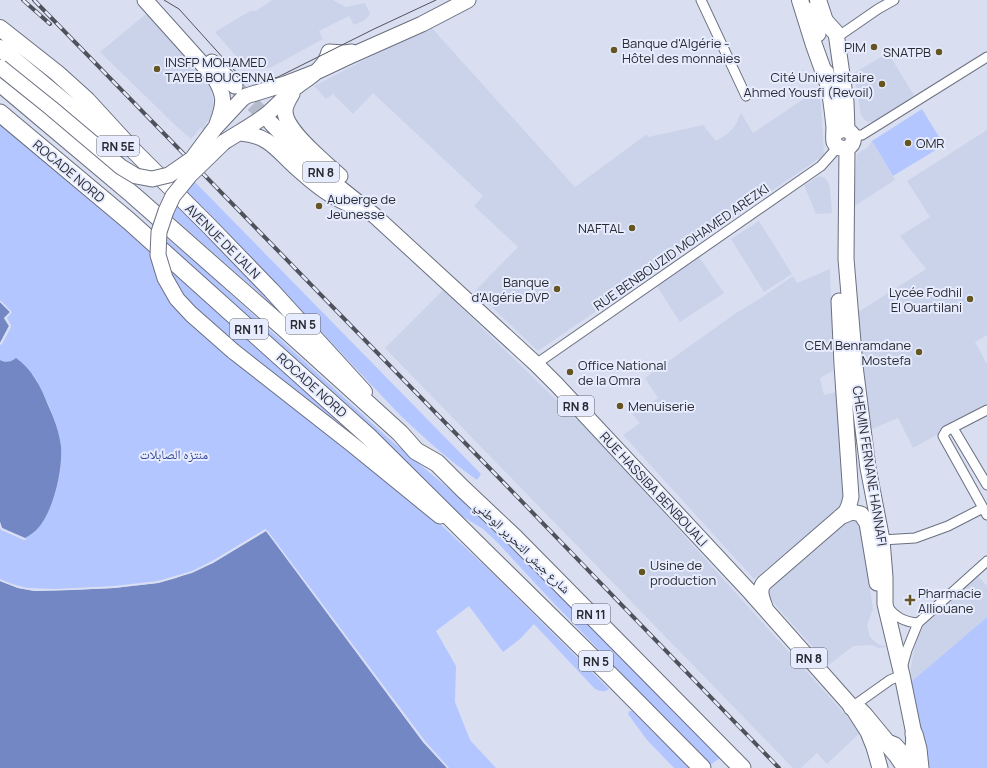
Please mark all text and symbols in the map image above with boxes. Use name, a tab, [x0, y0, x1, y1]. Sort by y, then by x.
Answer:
place label: Banque d'Algérie - Hôtel des monnaies	[622, 34, 740, 67]
place label: PIM	[844, 38, 866, 56]
marker: PIM	[869, 42, 879, 52]
place label: SNATPB	[883, 43, 931, 61]
marker: Banque d'Algérie - Hôtel des monnaies	[609, 45, 619, 55]
marker: SNATPB	[934, 47, 944, 57]
place label: INSFP MOHAMED TAYEB BOUCENNA	[165, 53, 274, 86]
marker: INSFP MOHAMED TAYEB BOUCENNA	[152, 64, 162, 74]
place label: Cité Universitaire Ahmed Yousfi (Revoil)	[744, 68, 874, 101]
marker: Cité Universitaire Ahmed Yousfi (Revoil)	[877, 79, 887, 89]
place label: OMR	[916, 134, 945, 152]
street label: ROCADE NORD	[29, 136, 109, 207]
road number: RN 5E	[97, 136, 139, 156]
marker: OMR	[903, 138, 913, 148]
road number: RN 8	[303, 162, 339, 182]
street label: RUE BENBOUZID MOHAMED AREZKI	[590, 179, 772, 315]
place label: Auberge de Jeunesse	[327, 190, 396, 223]
street label: AVENUE DE L'ALN	[181, 199, 265, 283]
marker: Auberge de Jeunesse	[314, 201, 324, 211]
place label: NAFTAL	[578, 219, 624, 237]
marker: NAFTAL	[627, 223, 637, 233]
place label: Banque d'Algérie DVP	[472, 273, 549, 306]
place label: Lycée Fodhil El Ouartilani	[889, 283, 962, 316]
marker: Banque d'Algérie DVP	[552, 284, 562, 294]
marker: Lycée Fodhil El Ouartilani	[965, 294, 975, 304]
road number: RN 5	[286, 314, 320, 334]
road number: RN 11	[230, 319, 268, 339]
place label: CEM Benramdane Mostefa	[805, 336, 911, 369]
marker: CEM Benramdane Mostefa	[914, 347, 924, 357]
street label: ROCADE NORD	[273, 349, 351, 422]
place label: Office National de la Omra	[578, 356, 666, 389]
marker: Office National de la Omra	[565, 367, 575, 377]
street label: CHEMIN FERNANE HANNAFI	[848, 385, 892, 547]
road number: RN 8	[558, 396, 594, 416]
place label: Menuiserie	[628, 397, 695, 415]
marker: Menuiserie	[615, 401, 625, 411]
street label: RUE HASSIBA BENBOUALI	[596, 428, 712, 550]
park label: منتزه الصابلات	[140, 445, 208, 463]
street label: شارع جيش التحرير الوطني	[470, 497, 575, 599]
place label: Usine de production	[650, 556, 716, 589]
marker: Usine de production	[637, 567, 647, 577]
place label: Pharmacie Alliouane	[918, 584, 982, 617]
marker: Pharmacie Alliouane	[905, 595, 915, 605]
road number: RN 11	[572, 604, 610, 624]
road number: RN 8	[791, 648, 827, 668]
road number: RN 5	[579, 651, 613, 671]

